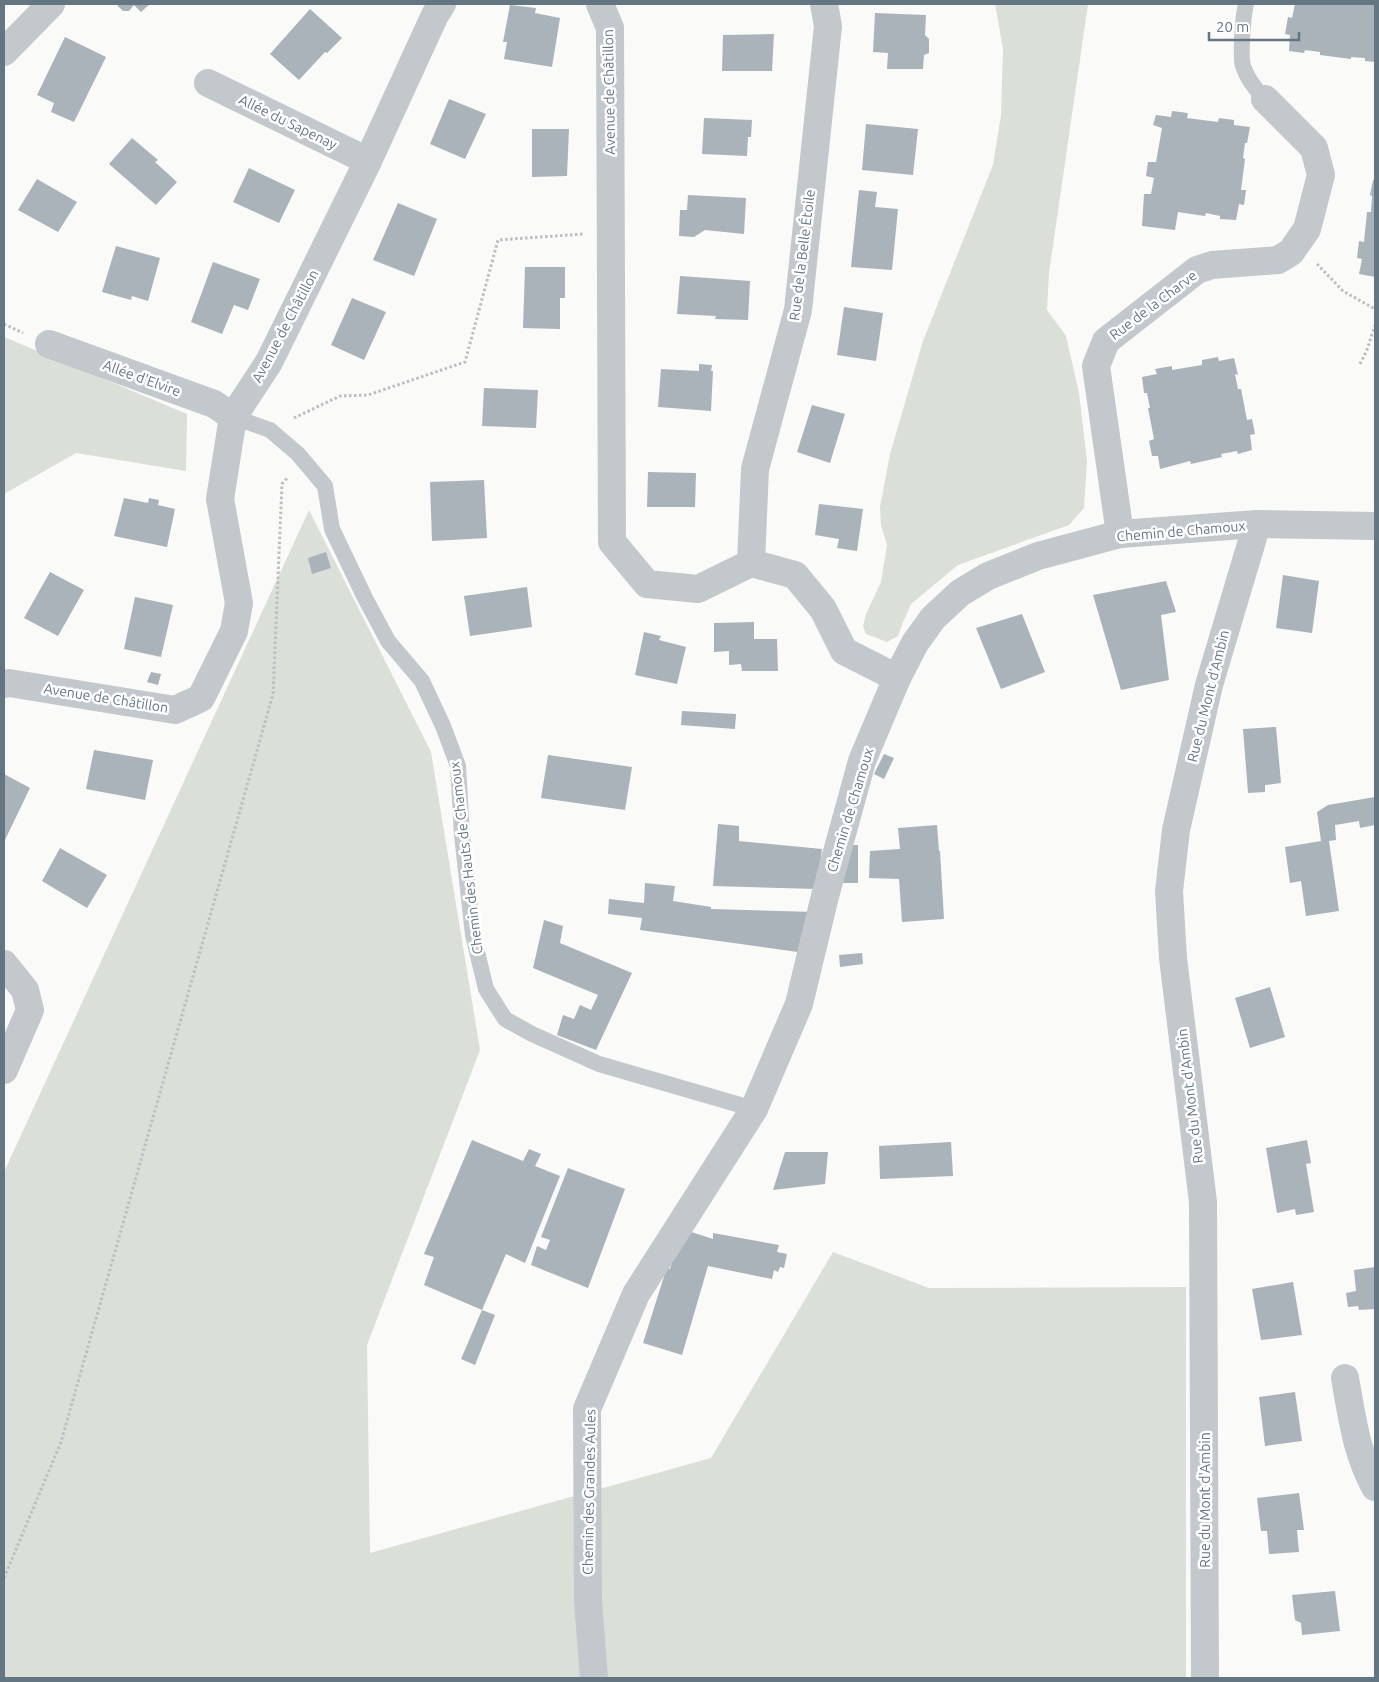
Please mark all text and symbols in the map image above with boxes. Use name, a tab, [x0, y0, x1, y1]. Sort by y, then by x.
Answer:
scale bar	[1209, 10, 1299, 42]
text: 20 m	[1216, 18, 1249, 35]
street label: Avenue de Châtillon	[600, 29, 618, 155]
street label: Allée du Sapenay	[236, 91, 340, 153]
street label: Rue de la Belle Étoile	[785, 188, 818, 322]
street label: Avenue de Châtillon	[248, 267, 322, 385]
street label: Rue de la Charve	[1106, 267, 1200, 343]
street label: Allée d'Elvire	[101, 357, 183, 399]
street label: Chemin de Chamoux	[1116, 517, 1246, 545]
street label: Rue du Mont d'Ambin	[1184, 628, 1232, 764]
street label: Avenue de Châtillon	[43, 680, 169, 716]
street label: Chemin de Chamoux	[823, 746, 877, 874]
street label: Chemin des Hauts de Chamoux	[446, 761, 486, 955]
street label: Rue du Mont d'Ambin	[1174, 1028, 1206, 1164]
street label: Chemin des Grandes Aules	[580, 1409, 598, 1575]
street label: Rue du Mont d'Ambin	[1197, 1432, 1213, 1568]

